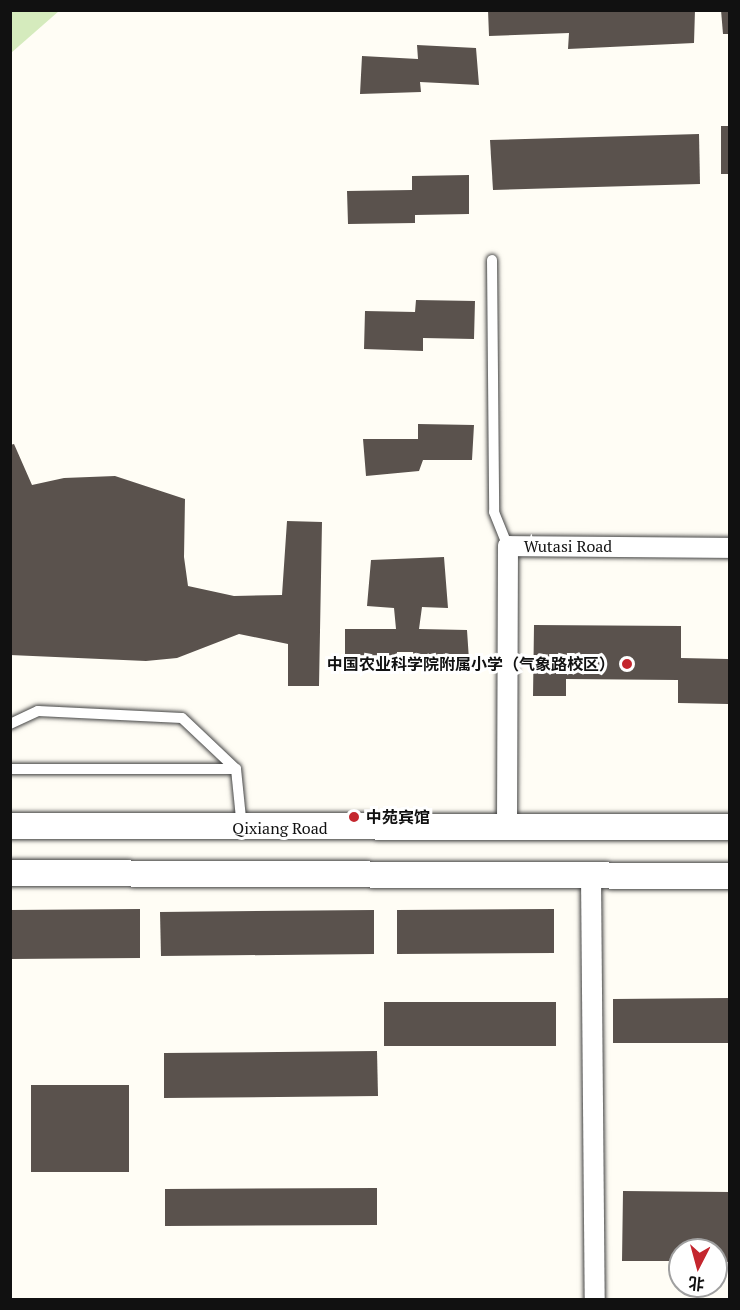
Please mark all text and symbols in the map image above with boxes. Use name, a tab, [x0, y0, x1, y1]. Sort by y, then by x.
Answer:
street label: Wutasi Road	[524, 536, 612, 556]
place label: 中国农业科学院附属小学（气象路校区）	[327, 654, 615, 674]
marker: 中国农业科学院附属小学（气象路校区）	[620, 657, 634, 671]
place label: 中苑宾馆	[366, 807, 430, 827]
marker: 中苑宾馆	[347, 810, 361, 824]
street label: Qixiang Road	[232, 818, 328, 838]
north arrow	[668, 1238, 728, 1298]
text: 北	[687, 1272, 705, 1296]

